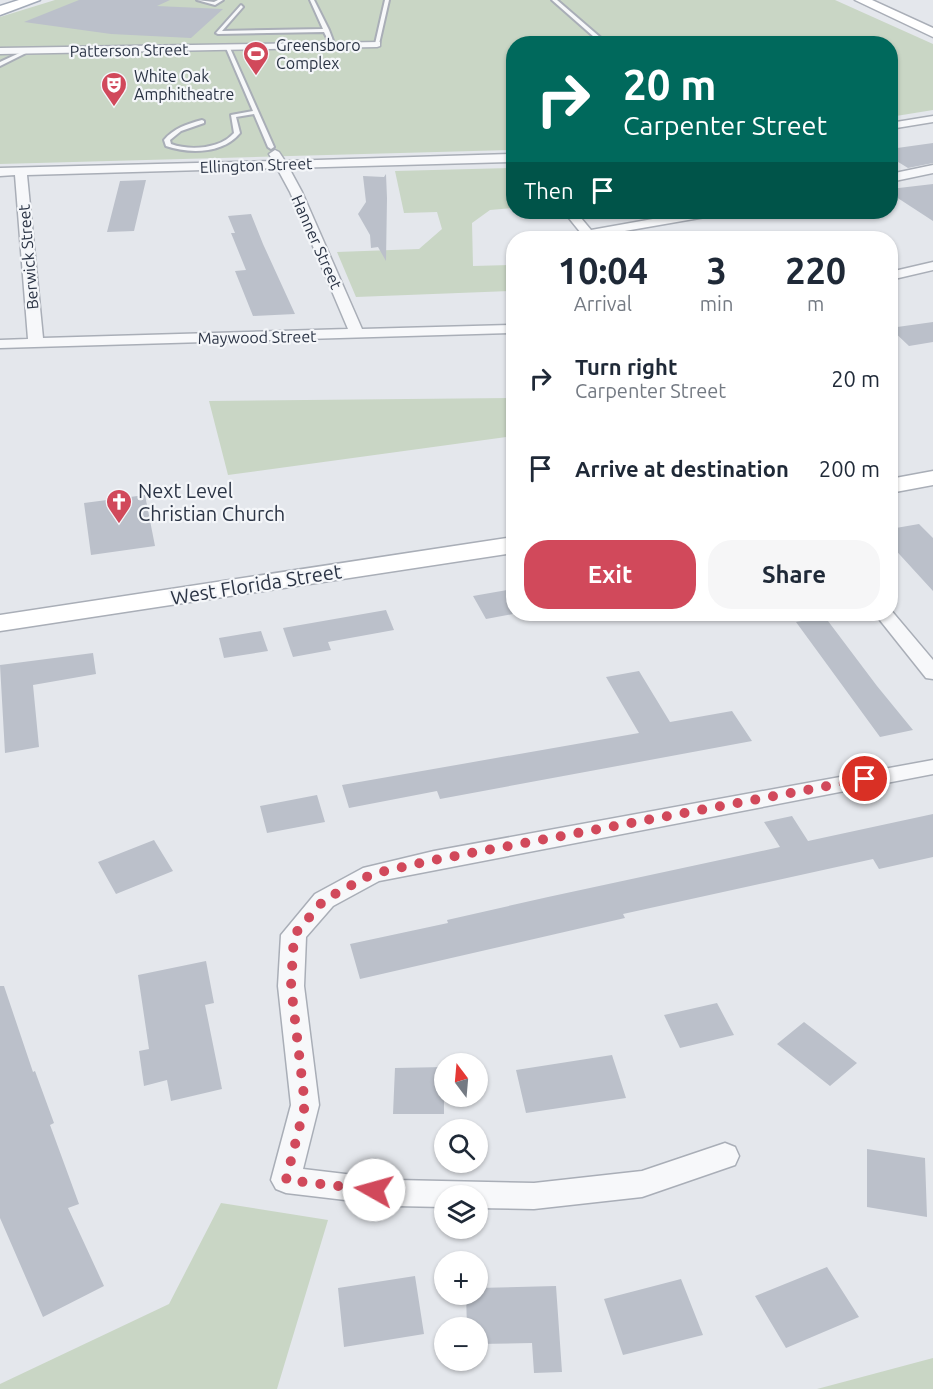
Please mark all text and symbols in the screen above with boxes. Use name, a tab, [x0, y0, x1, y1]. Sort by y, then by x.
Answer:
place label: Greensboro Complex	[276, 36, 361, 72]
sports icon: Greensboro Complex	[241, 39, 271, 77]
street label: Patterson Street	[69, 40, 189, 60]
icon: right	[524, 60, 602, 138]
text: 20 m	[623, 61, 717, 108]
place label: White Oak Amphitheatre	[134, 67, 234, 103]
theatre icon: White Oak Amphitheatre	[99, 70, 129, 108]
text: Carpenter Street	[623, 110, 827, 140]
street label: Ellington Street	[199, 154, 313, 176]
icon: arrive	[586, 174, 619, 207]
text: Then	[524, 178, 574, 203]
street label: Hanner Street	[288, 192, 346, 292]
street label: Berwick Street	[14, 203, 42, 310]
text: 10:04	[558, 250, 648, 291]
text: 3	[706, 250, 727, 291]
text: 220	[785, 250, 846, 291]
text: Arrival	[574, 292, 632, 315]
text: min	[700, 292, 733, 315]
text: m	[807, 292, 824, 315]
street label: Maywood Street	[197, 327, 317, 347]
text: Turn right	[575, 354, 677, 379]
icon: right	[524, 362, 557, 395]
text: 20 m	[831, 366, 880, 391]
text: Carpenter Street	[575, 379, 726, 402]
icon: arrive	[524, 452, 557, 485]
text: Arrive at destination	[575, 456, 789, 481]
text: 200 m	[819, 456, 880, 481]
place label: Next Level Christian Church	[138, 479, 285, 525]
church icon: Next Level Christian Church	[104, 487, 134, 525]
button: Exit	[524, 540, 696, 609]
button: Share	[708, 540, 880, 609]
street label: West Florida Street	[169, 559, 343, 609]
pin	[839, 753, 890, 804]
icon: arrive	[848, 762, 881, 795]
north arrow	[434, 1053, 488, 1107]
map controls	[434, 1053, 488, 1371]
button: search	[434, 1119, 488, 1173]
position arrow	[342, 1158, 406, 1222]
button: layers	[434, 1185, 488, 1239]
button: +	[434, 1251, 488, 1305]
button: −	[434, 1317, 488, 1371]

